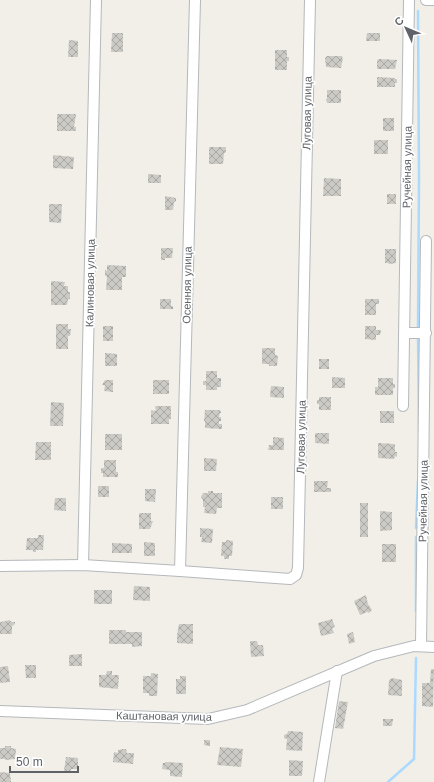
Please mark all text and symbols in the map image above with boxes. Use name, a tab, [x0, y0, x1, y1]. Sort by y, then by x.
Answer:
north arrow	[386, 8, 426, 48]
text: С	[392, 14, 406, 28]
street label: Луговая улица	[300, 75, 314, 150]
street label: Ручейная улица	[400, 125, 414, 208]
street label: Калиновая улица	[83, 238, 97, 327]
street label: Осенняя улица	[180, 245, 194, 324]
street label: Луговая улица	[294, 399, 308, 474]
street label: Ручейная улица	[416, 459, 430, 542]
street label: Каштановая улица	[116, 709, 213, 723]
scale bar	[10, 748, 78, 774]
text: 50 m	[16, 755, 43, 769]

